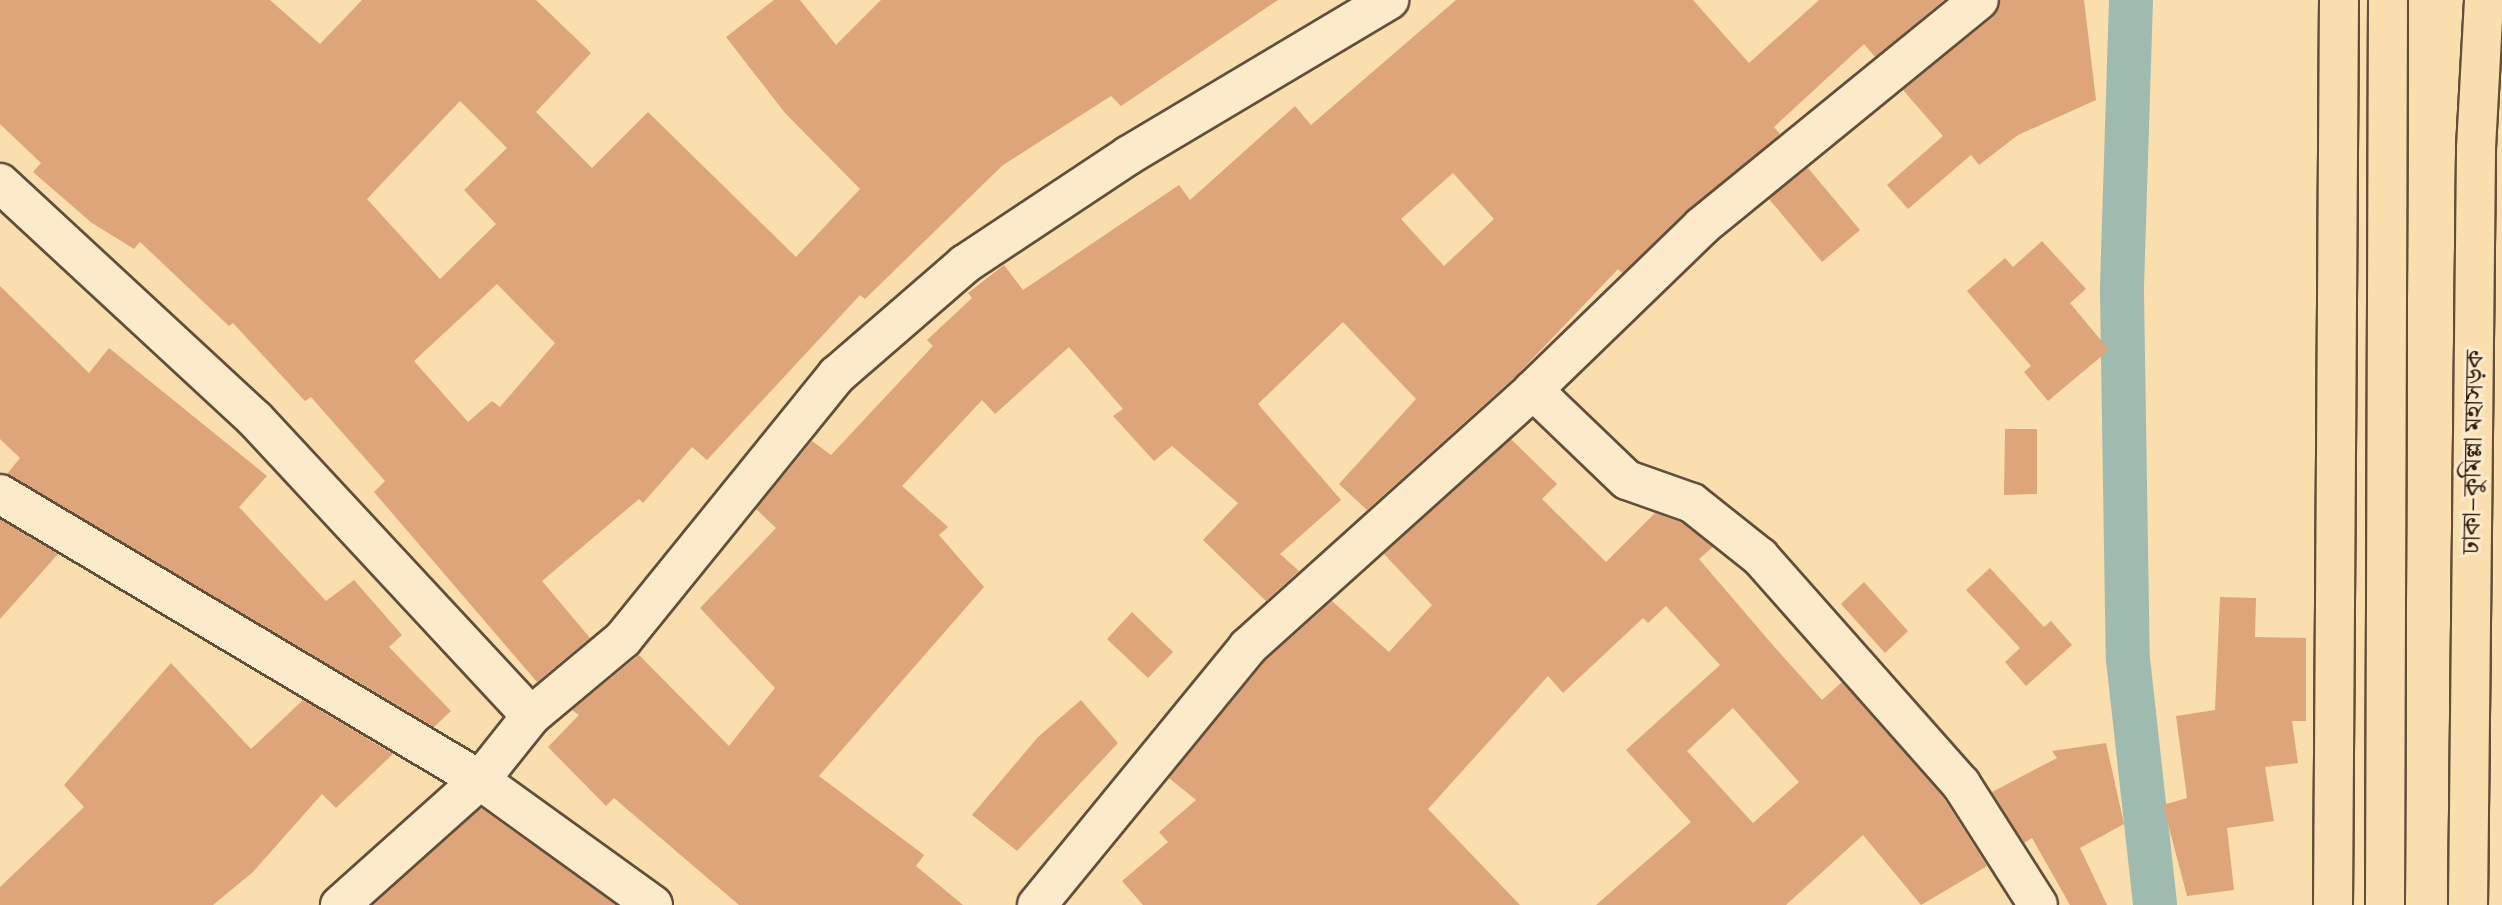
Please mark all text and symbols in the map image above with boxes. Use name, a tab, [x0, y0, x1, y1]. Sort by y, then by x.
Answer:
street label: ঢাকা–কুমিল্লা মহাসড়ক	[2456, 350, 2490, 554]

